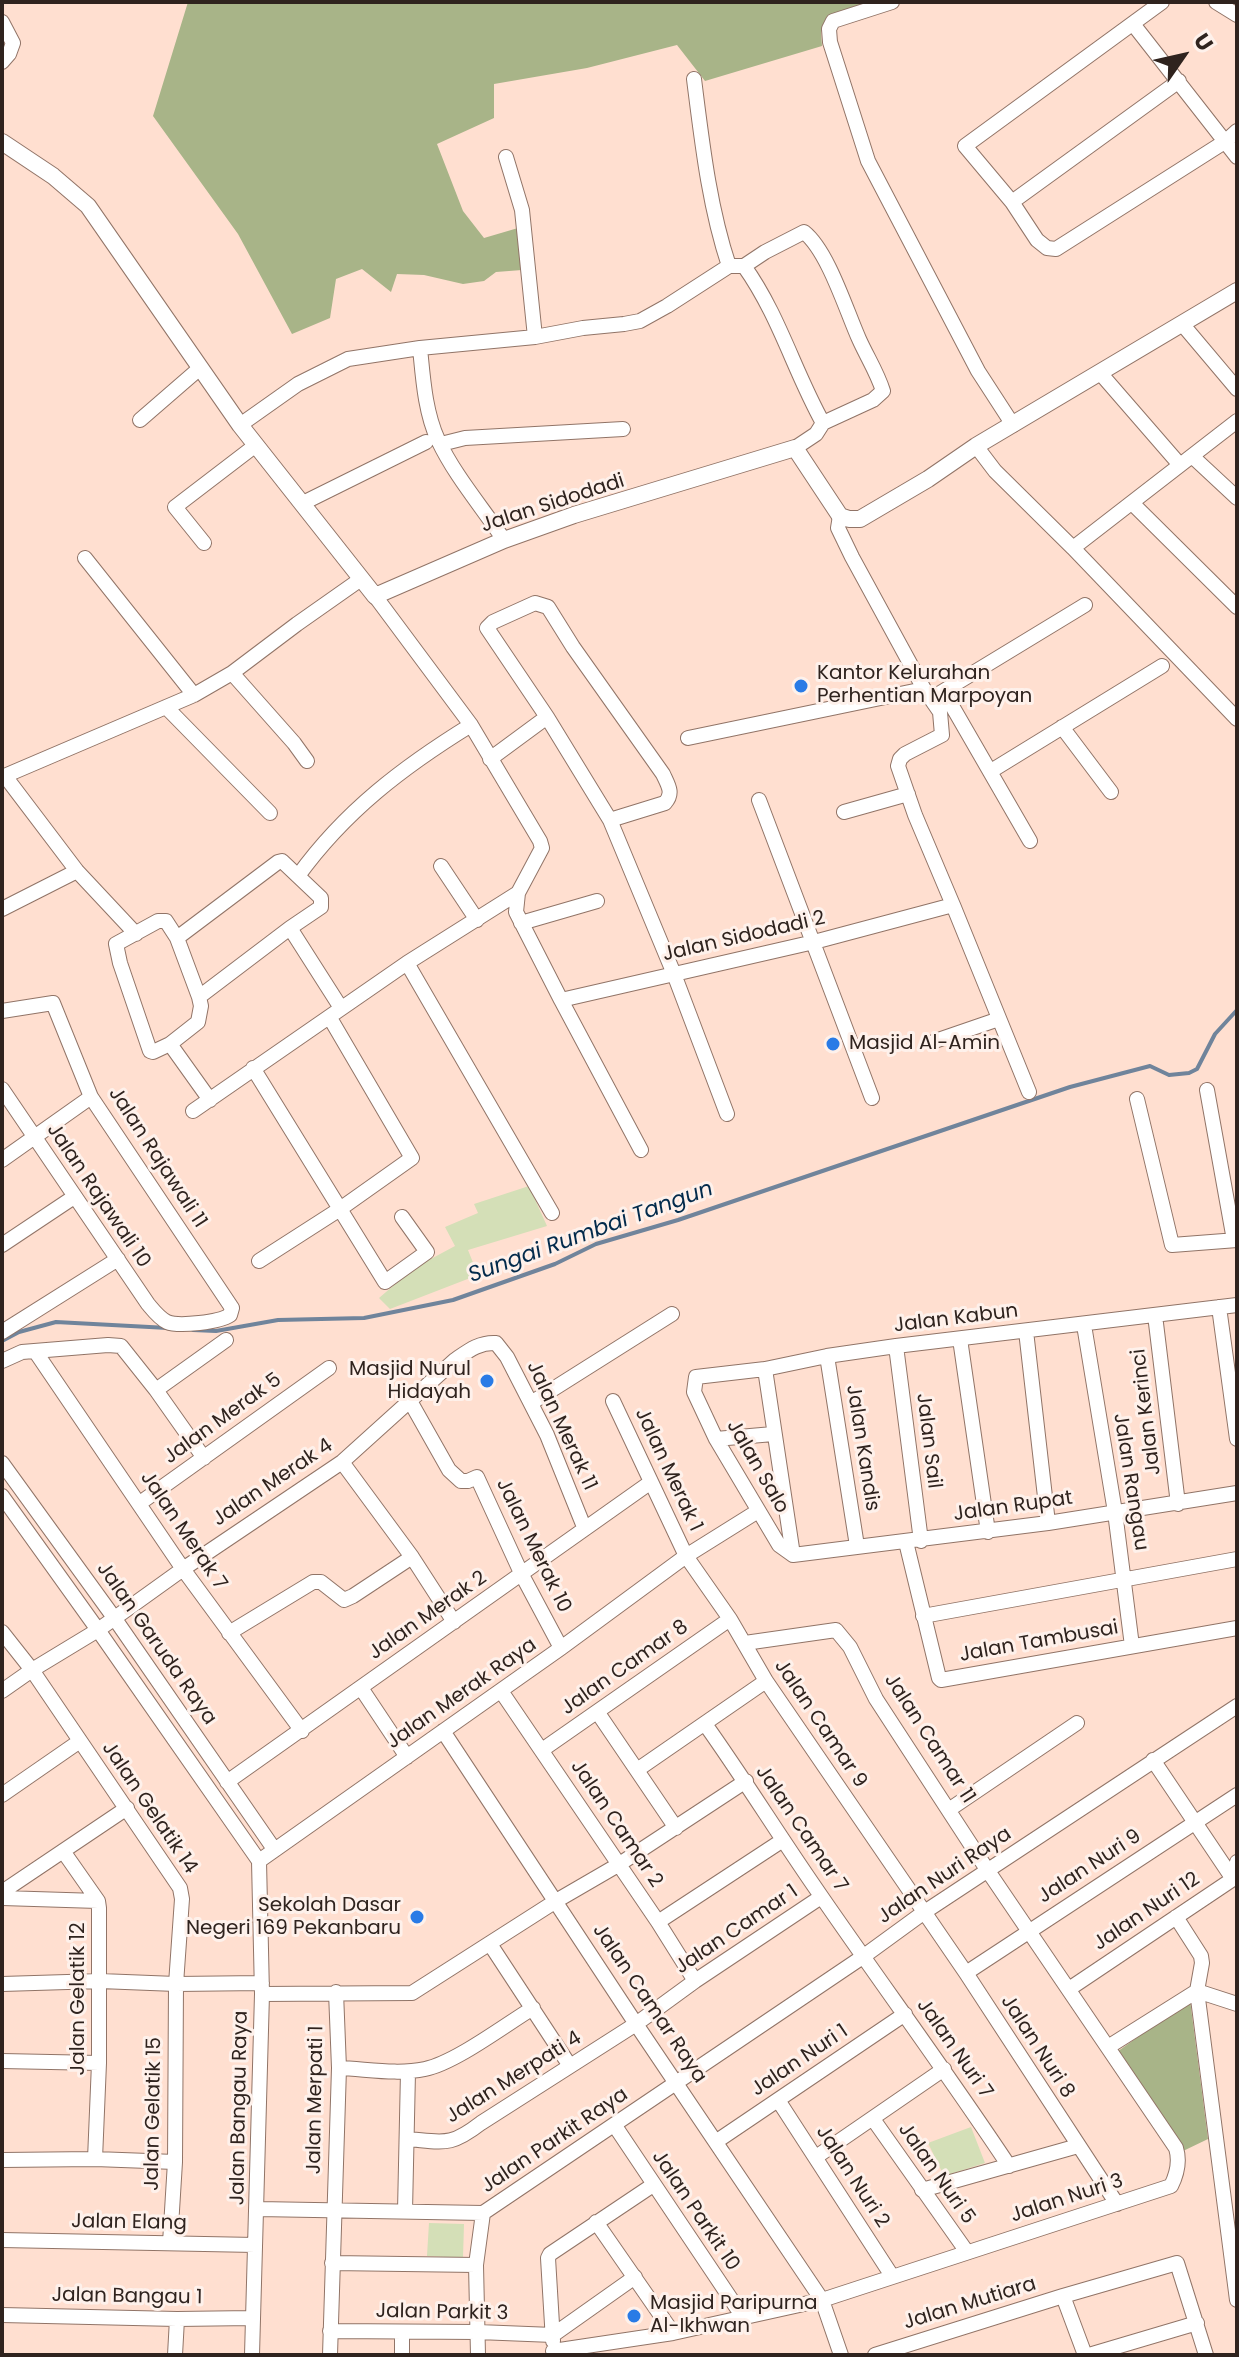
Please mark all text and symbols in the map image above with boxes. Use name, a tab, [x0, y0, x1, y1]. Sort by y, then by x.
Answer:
north arrow	[1143, 16, 1223, 96]
text: U	[1186, 27, 1220, 57]
street label: Jalan Sidodadi	[478, 470, 628, 538]
place label: Kantor Kelurahan Perhentian Marpoyan	[817, 662, 1032, 709]
marker: Kantor Kelurahan Perhentian Marpoyan	[792, 677, 810, 695]
street label: Jalan Sidodadi 2	[660, 907, 828, 967]
place label: Masjid Al-Amin	[849, 1032, 1000, 1056]
marker: Masjid Al-Amin	[824, 1035, 842, 1053]
street label: Jalan Rajawali 11	[103, 1083, 211, 1233]
street label: Jalan Rajawali 10	[41, 1119, 155, 1273]
water label: Sungai Rumbai Tangun	[465, 1176, 717, 1290]
street label: Jalan Kabun	[892, 1299, 1020, 1339]
street label: Jalan Kerinci	[1127, 1347, 1167, 1477]
place label: Masjid Nurul Hidayah	[349, 1358, 471, 1405]
street label: Jalan Merak 11	[521, 1358, 601, 1494]
street label: Jalan Merak 5	[160, 1368, 286, 1470]
marker: Masjid Nurul Hidayah	[478, 1372, 496, 1390]
street label: Jalan Kandis	[840, 1383, 884, 1513]
street label: Jalan Sail	[910, 1392, 946, 1490]
street label: Jalan Merak 1	[629, 1405, 707, 1535]
street label: Jalan Rangau	[1107, 1411, 1153, 1553]
street label: Jalan Salo	[721, 1416, 793, 1518]
street label: Jalan Merak 4	[208, 1434, 338, 1532]
street label: Jalan Merak 7	[135, 1467, 231, 1595]
street label: Jalan Merak 10	[490, 1475, 576, 1617]
street label: Jalan Rupat	[952, 1487, 1074, 1527]
street label: Jalan Garuda Raya	[91, 1558, 221, 1730]
street label: Jalan Merak 2	[364, 1566, 492, 1666]
street label: Jalan Camar 8	[557, 1615, 693, 1721]
street label: Jalan Tambusai	[958, 1616, 1120, 1668]
street label: Jalan Merak Raya	[382, 1633, 542, 1755]
street label: Jalan Camar 9	[768, 1655, 872, 1793]
street label: Jalan Camar 11	[878, 1670, 980, 1808]
street label: Jalan Gelatik 14	[96, 1737, 202, 1879]
street label: Jalan Camar 2	[565, 1756, 667, 1892]
street label: Jalan Camar 7	[750, 1761, 852, 1897]
street label: Jalan Nuri Raya	[874, 1823, 1016, 1929]
street label: Jalan Nuri 9	[1034, 1825, 1146, 1909]
street label: Jalan Nuri 12	[1089, 1868, 1205, 1956]
street label: Jalan Camar 1	[671, 1880, 803, 1980]
place label: Sekolah Dasar Negeri 169 Pekanbaru	[186, 1894, 401, 1941]
marker: Sekolah Dasar Negeri 169 Pekanbaru	[408, 1908, 426, 1926]
street label: Jalan Camar Raya	[587, 1920, 711, 2088]
street label: Jalan Gelatik 12	[67, 1923, 91, 2075]
street label: Jalan Nuri 8	[995, 1991, 1079, 2103]
street label: Jalan Nuri 7	[911, 1995, 997, 2103]
street label: Jalan Bangau Raya	[226, 2010, 254, 2206]
street label: Jalan Nuri 1	[747, 2020, 853, 2102]
street label: Jalan Merpati 1	[303, 2025, 329, 2175]
street label: Jalan Merpati 4	[442, 2027, 586, 2129]
street label: Jalan Gelatik 15	[141, 2037, 167, 2191]
street label: Jalan Parkit Raya	[477, 2083, 633, 2199]
street label: Jalan Nuri 5	[892, 2119, 980, 2229]
street label: Jalan Nuri 2	[810, 2121, 894, 2233]
street label: Jalan Parkit 10	[646, 2146, 744, 2276]
street label: Jalan Nuri 3	[1008, 2170, 1126, 2228]
street label: Jalan Elang	[71, 2210, 187, 2236]
street label: Jalan Mutiara	[901, 2272, 1039, 2336]
street label: Jalan Bangau 1	[51, 2284, 203, 2310]
place label: Masjid Paripurna Al-Ikhwan	[650, 2292, 817, 2339]
street label: Jalan Parkit 3	[375, 2300, 509, 2326]
marker: Masjid Paripurna Al-Ikhwan	[625, 2307, 643, 2325]

